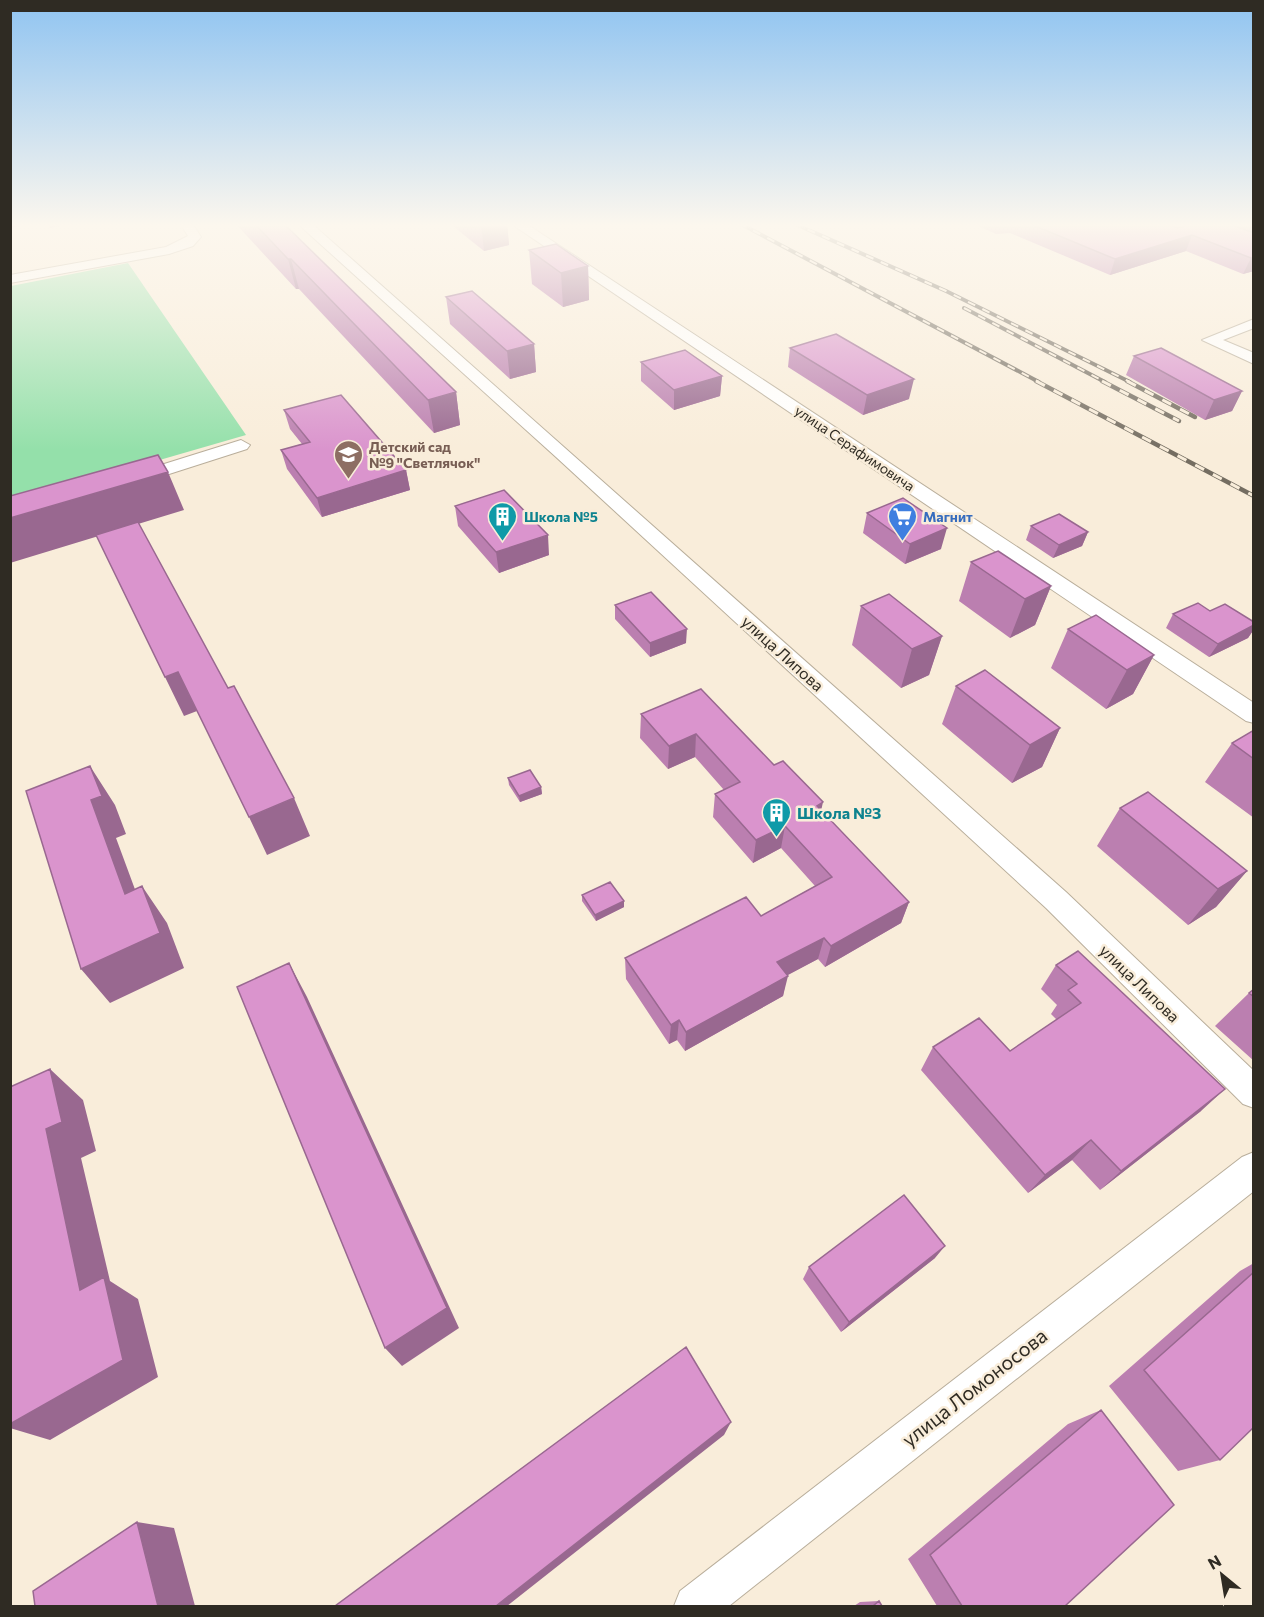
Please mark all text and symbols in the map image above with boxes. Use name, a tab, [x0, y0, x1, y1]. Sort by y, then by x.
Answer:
street label: улица Серафимовича	[792, 402, 918, 494]
school or university icon: Детский сад №9 "Светлячок"	[332, 438, 364, 480]
place label: Детский сад №9 "Светлячок"	[369, 438, 480, 471]
building icon: Школа №5	[487, 500, 519, 542]
supermarket icon: Магнит	[886, 500, 918, 542]
place label: Школа №5	[524, 508, 598, 525]
place label: Магнит	[923, 508, 973, 525]
street label: улица Липова	[738, 611, 828, 695]
building icon: Школа №3	[760, 796, 792, 838]
place label: Школа №3	[797, 803, 881, 822]
street label: улица Липова	[1096, 940, 1184, 1026]
street label: улица Ломоносова	[897, 1323, 1051, 1451]
north arrow	[1192, 1545, 1252, 1605]
text: N	[1204, 1550, 1224, 1573]

